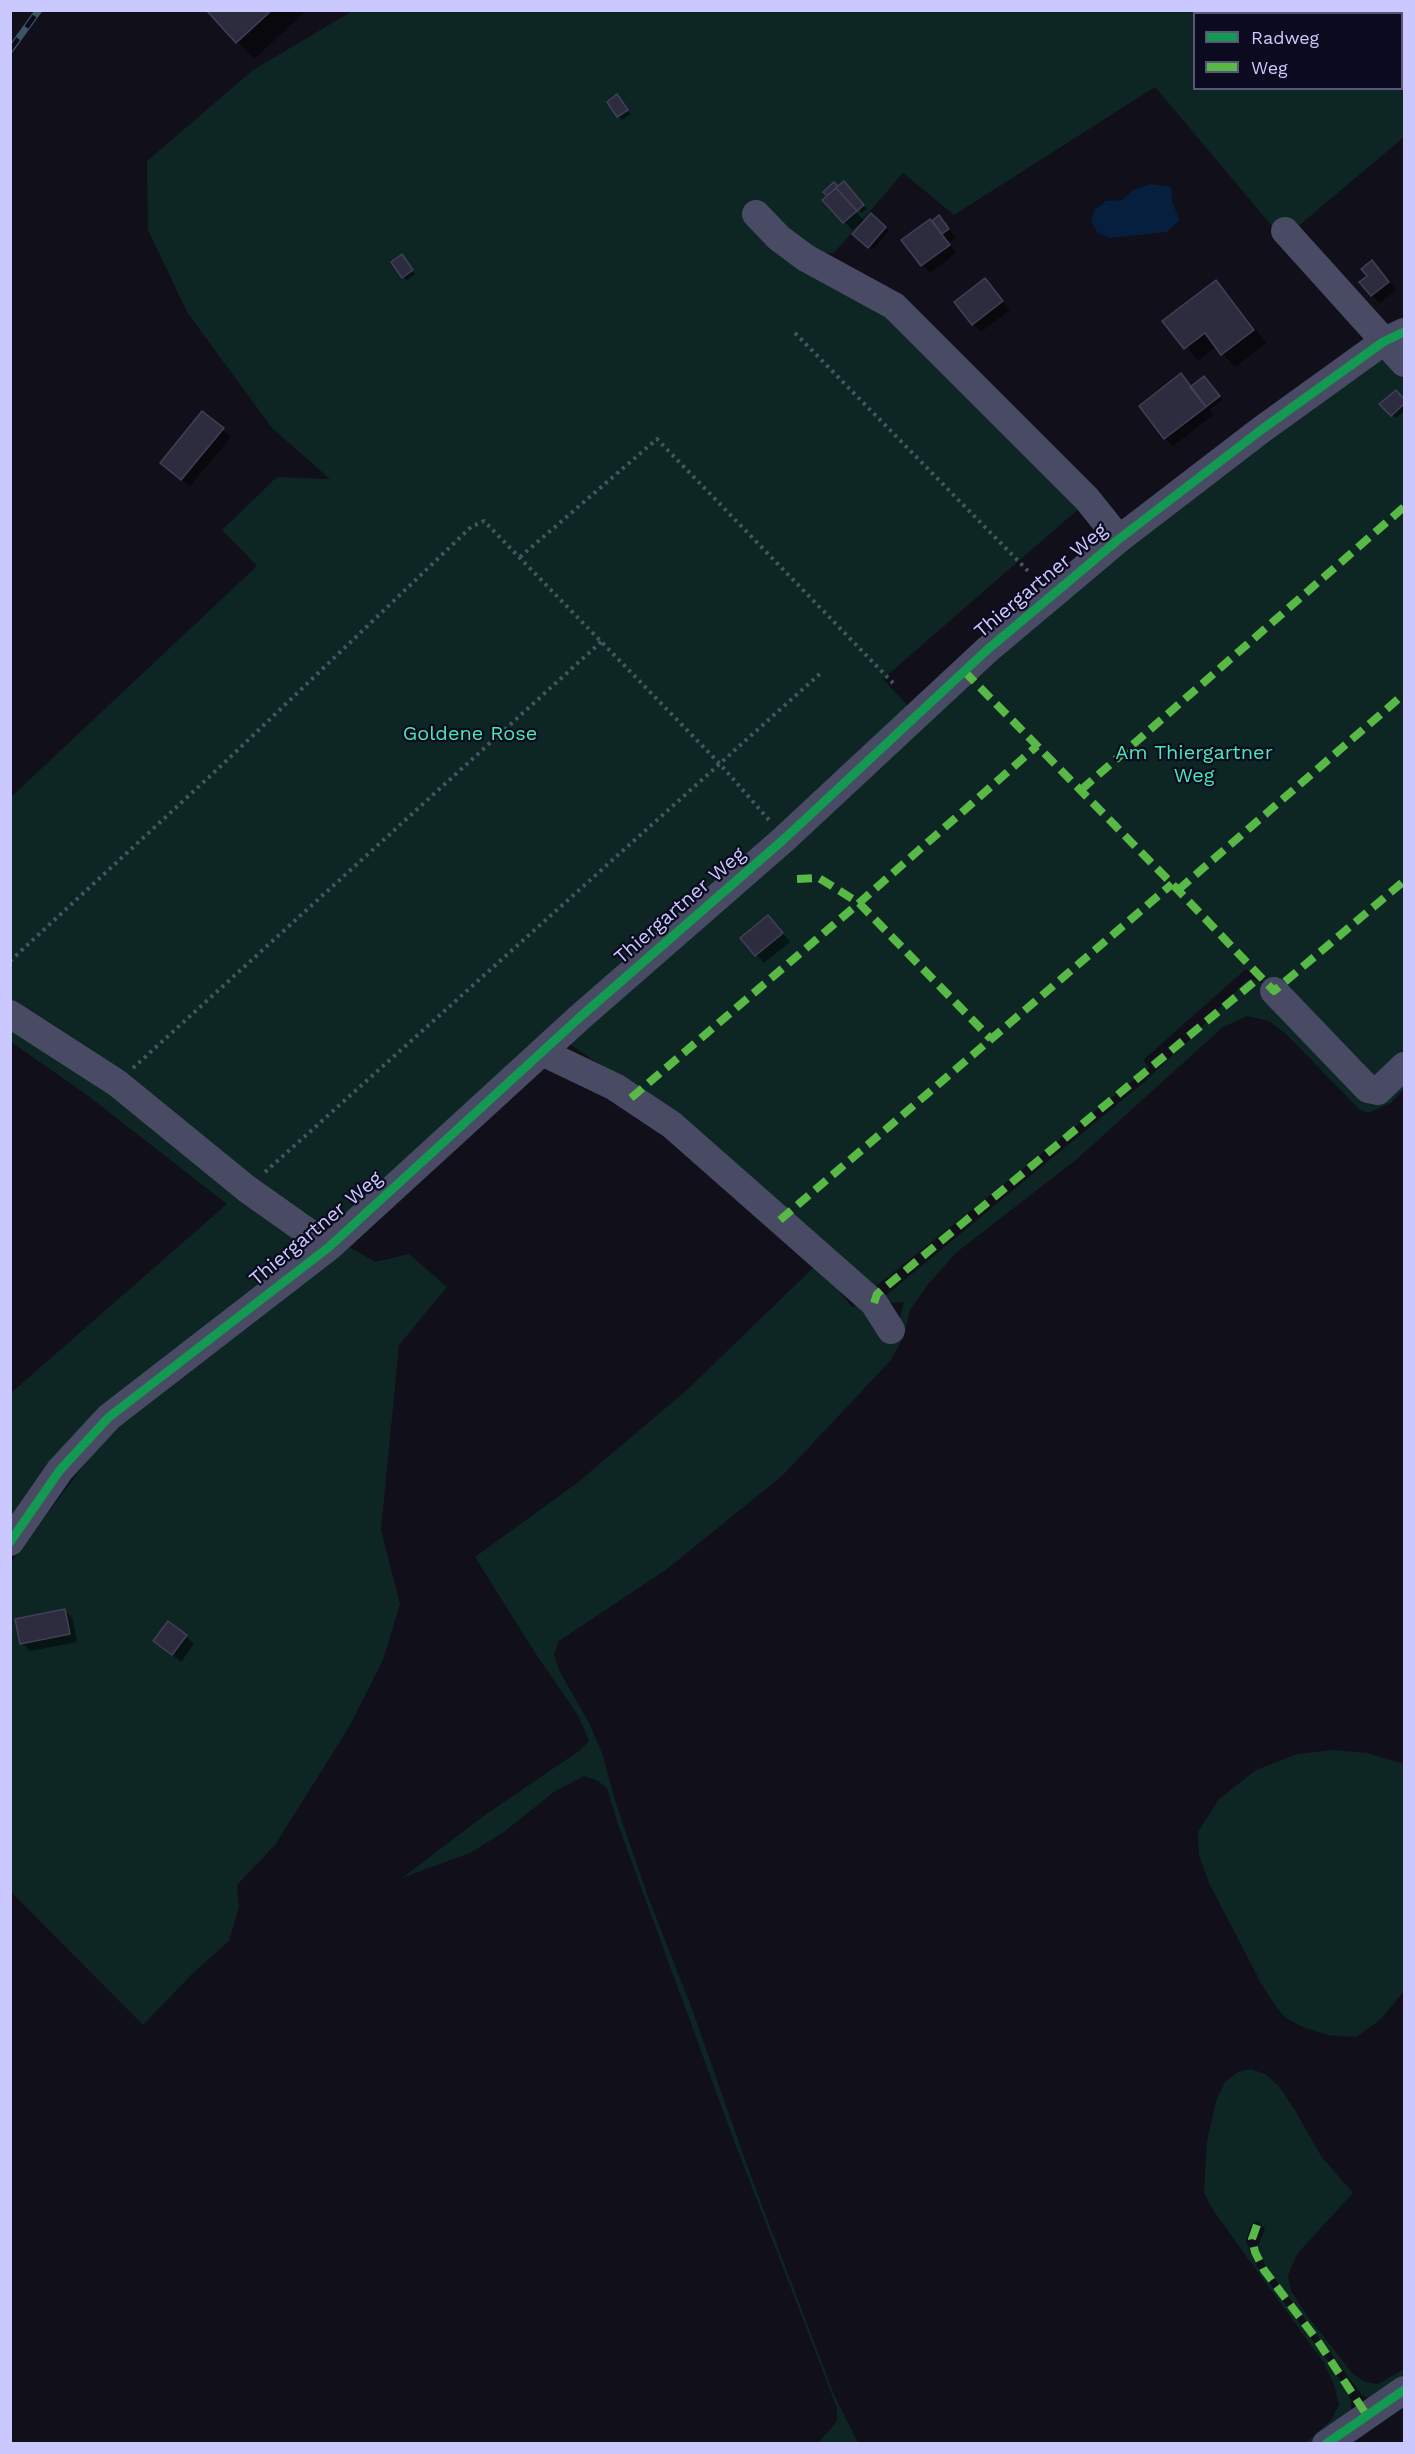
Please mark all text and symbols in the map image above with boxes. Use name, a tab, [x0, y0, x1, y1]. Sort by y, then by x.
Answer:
legend	[1193, 12, 1403, 90]
text: Radweg	[1251, 27, 1319, 48]
text: Weg	[1251, 57, 1288, 78]
street label: Thiergartner Weg	[970, 518, 1112, 644]
park label: Goldene Rose	[403, 722, 537, 746]
park label: Am Thiergartner Weg	[1115, 741, 1273, 788]
street label: Thiergartner Weg	[609, 842, 751, 970]
street label: Thiergartner Weg	[245, 1166, 387, 1292]

